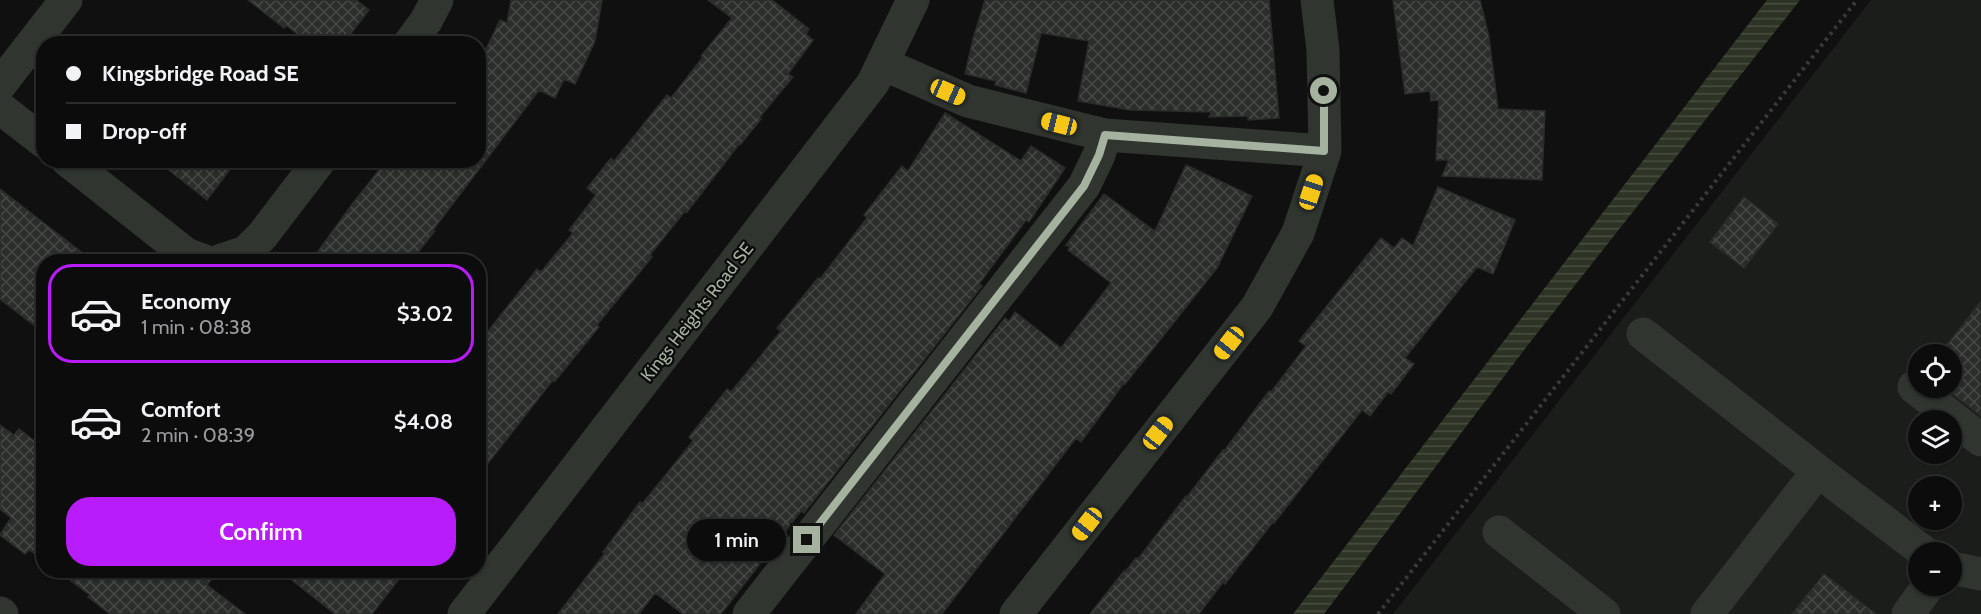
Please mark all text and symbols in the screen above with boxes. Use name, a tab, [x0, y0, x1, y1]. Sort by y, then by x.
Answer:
text: Kingsbridge Road SE	[102, 60, 299, 87]
car	[928, 76, 968, 108]
route start	[1310, 77, 1337, 104]
car	[1039, 111, 1079, 137]
text: Drop-off	[102, 118, 186, 145]
car	[1297, 172, 1325, 212]
street label: Kings Heights Road SE	[636, 238, 758, 386]
icon: car	[69, 287, 123, 341]
text: Economy	[141, 288, 231, 315]
text: $3.02	[397, 300, 453, 327]
text: 1 min · 08:38	[141, 315, 252, 339]
car	[1211, 323, 1247, 363]
map controls	[1908, 344, 1962, 596]
button: locate	[1908, 344, 1962, 398]
icon: car	[69, 395, 123, 449]
text: Comfort	[141, 396, 220, 423]
text: $4.08	[394, 408, 453, 435]
button: layers	[1908, 410, 1962, 464]
car	[1140, 413, 1176, 453]
text: 2 min · 08:39	[141, 423, 255, 447]
button: +	[1908, 476, 1962, 530]
button: Confirm	[66, 497, 456, 566]
car	[1069, 504, 1105, 544]
callout: 1 min	[687, 519, 786, 561]
route end	[793, 526, 820, 553]
text: 1 min	[714, 528, 759, 552]
button: −	[1908, 542, 1962, 596]

